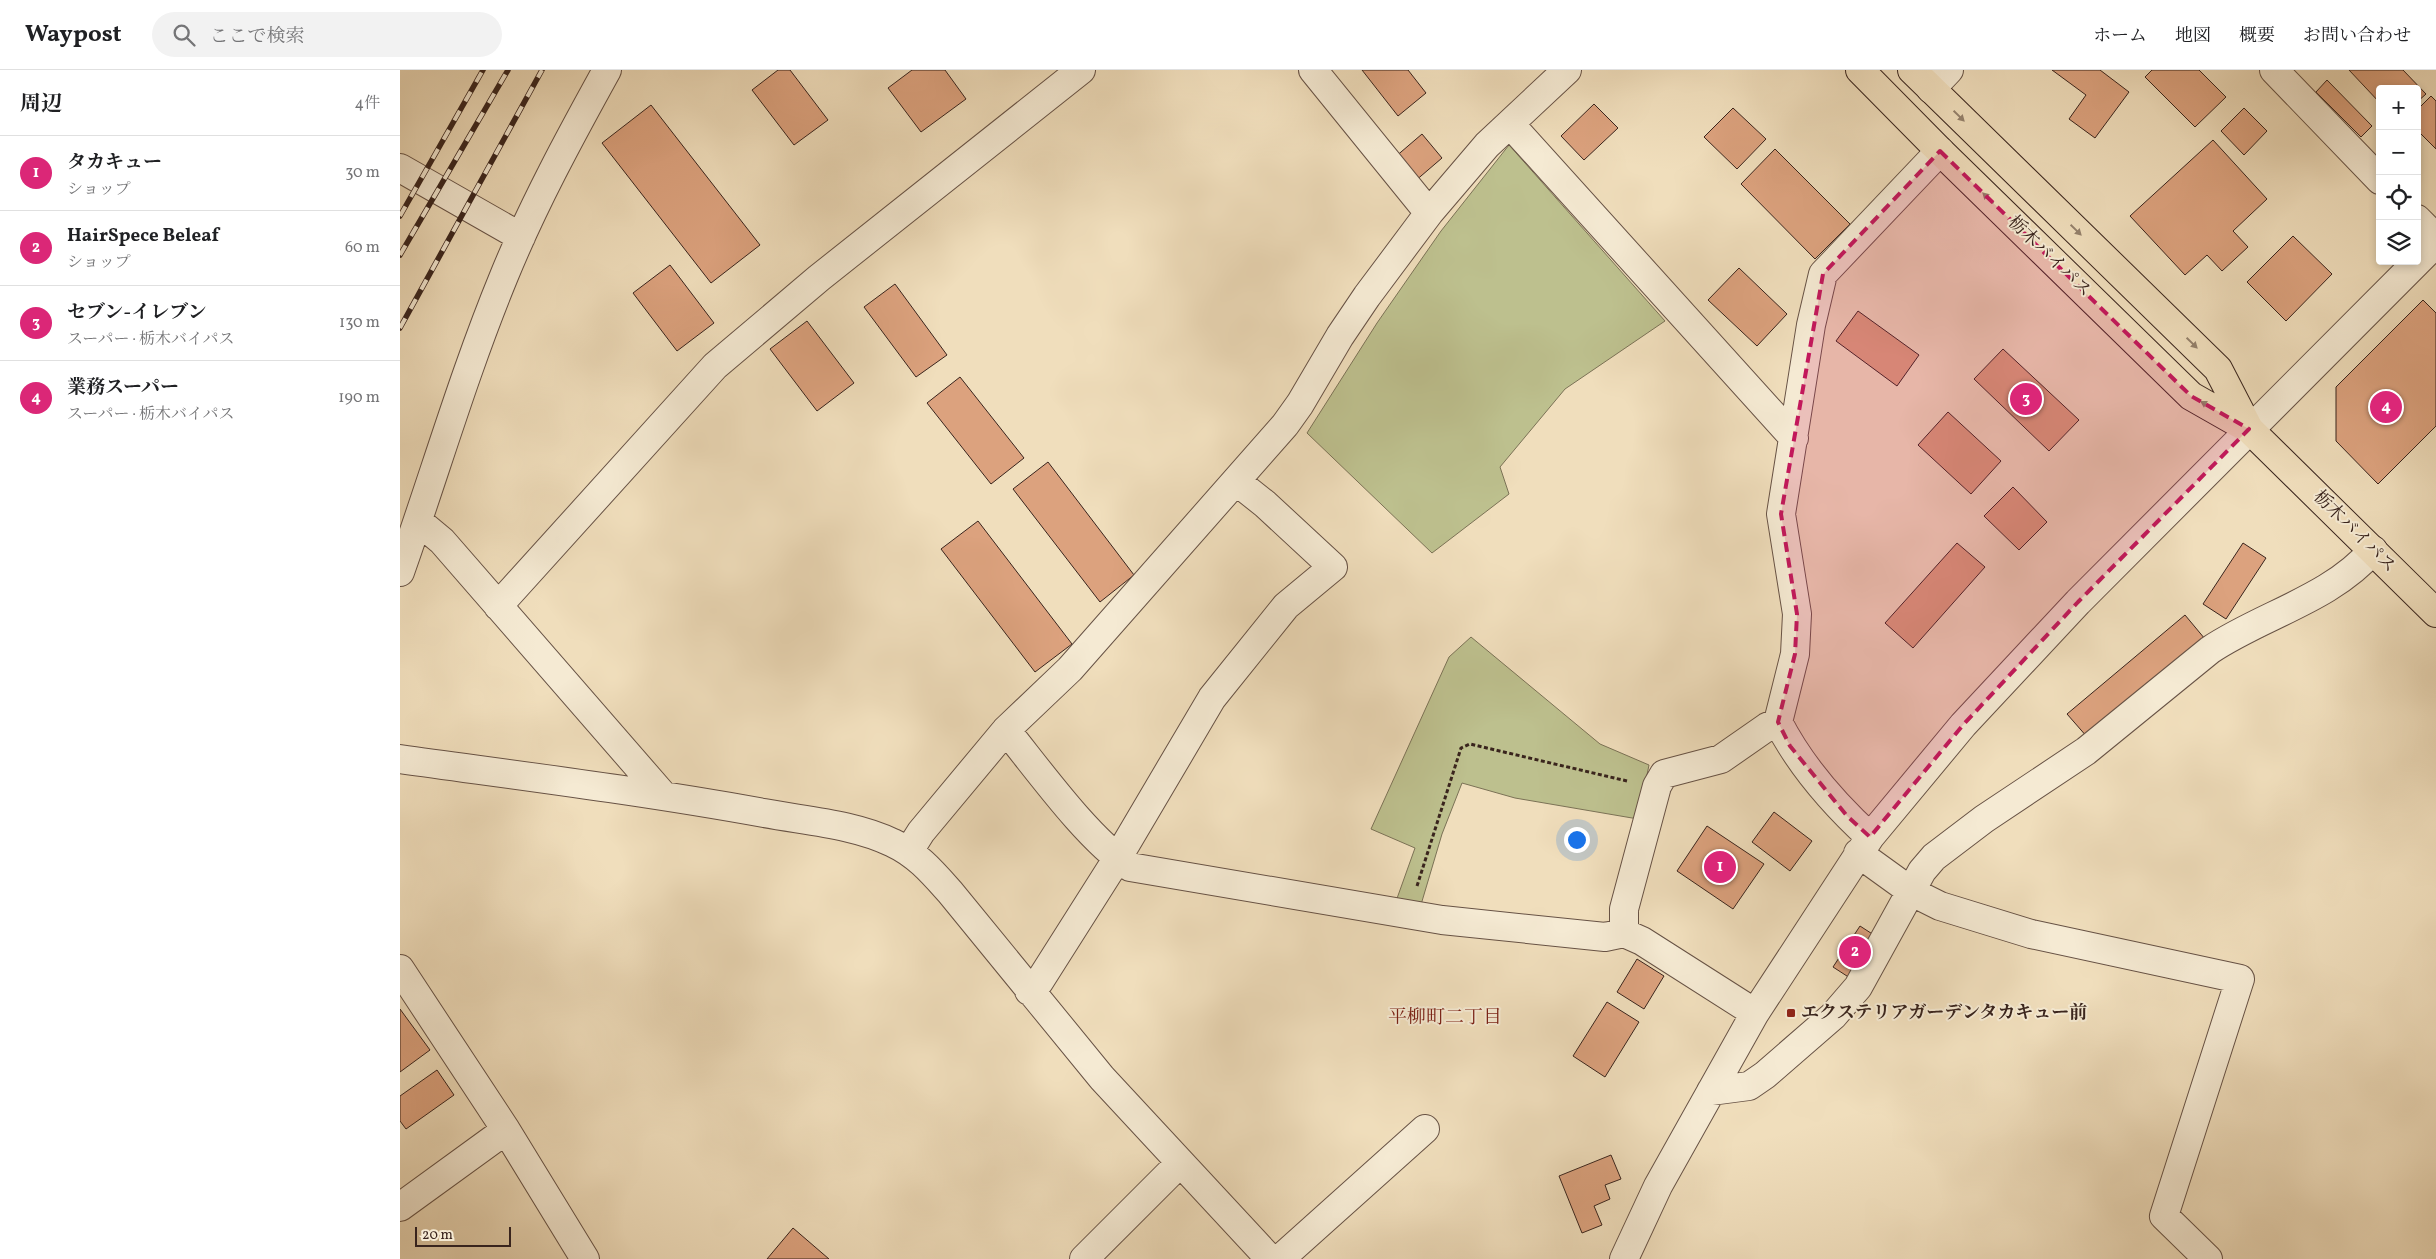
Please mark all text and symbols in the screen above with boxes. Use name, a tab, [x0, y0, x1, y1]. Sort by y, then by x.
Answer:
search box	[152, 12, 502, 57]
text: Waypost	[25, 18, 122, 52]
icon: search	[170, 21, 198, 49]
text: ここで検索	[210, 24, 305, 50]
text: ホーム	[2093, 24, 2147, 49]
text: 地図	[2175, 24, 2211, 49]
text: 概要	[2239, 24, 2275, 49]
text: お問い合わせ	[2303, 24, 2411, 49]
map controls	[2376, 85, 2421, 265]
button: +	[2376, 85, 2421, 130]
text: 周辺	[20, 90, 62, 119]
text: 4件	[354, 93, 380, 115]
one-way arrow	[1953, 110, 1965, 122]
button: −	[2376, 130, 2421, 175]
text: タカキュー	[67, 150, 162, 176]
text: 1	[33, 162, 39, 184]
text: 30 m	[345, 162, 380, 184]
button: locate	[2376, 175, 2421, 220]
text: ショップ	[67, 179, 131, 201]
one-way arrow	[1982, 192, 1994, 204]
street label: 栃木バイパス	[2002, 211, 2096, 303]
button: layers	[2376, 220, 2421, 265]
text: HairSpece Beleaf	[67, 223, 219, 249]
one-way arrow	[2069, 224, 2081, 236]
text: 2	[32, 237, 40, 259]
text: 60 m	[345, 237, 380, 259]
text: ショップ	[67, 252, 131, 274]
text: セブン-イレブン	[67, 300, 206, 326]
text: 3	[32, 312, 40, 334]
text: 130 m	[339, 312, 380, 334]
text: スーパー · 栃木バイパス	[67, 329, 235, 351]
one-way arrow	[2186, 337, 2198, 349]
text: 業務スーパー	[67, 375, 179, 401]
pin: 3	[2010, 380, 2042, 418]
text: 4	[31, 387, 41, 409]
text: 190 m	[338, 387, 380, 409]
pin: 4	[2370, 388, 2402, 426]
one-way arrow	[2200, 401, 2214, 409]
text: スーパー · 栃木バイパス	[67, 404, 235, 426]
street label: 栃木バイパス	[2307, 485, 2401, 579]
your location	[1564, 827, 1590, 853]
pin: 1	[1704, 848, 1736, 886]
pin: 2	[1839, 933, 1871, 971]
place label: エクステリアガーデンタカキュー前	[1801, 1001, 2087, 1026]
district label: 平柳町二丁目	[1388, 1005, 1502, 1031]
marker: エクステリアガーデンタカキュー前	[1785, 1007, 1797, 1019]
scale bar	[415, 1224, 511, 1247]
text: 20 m	[422, 1226, 453, 1245]

